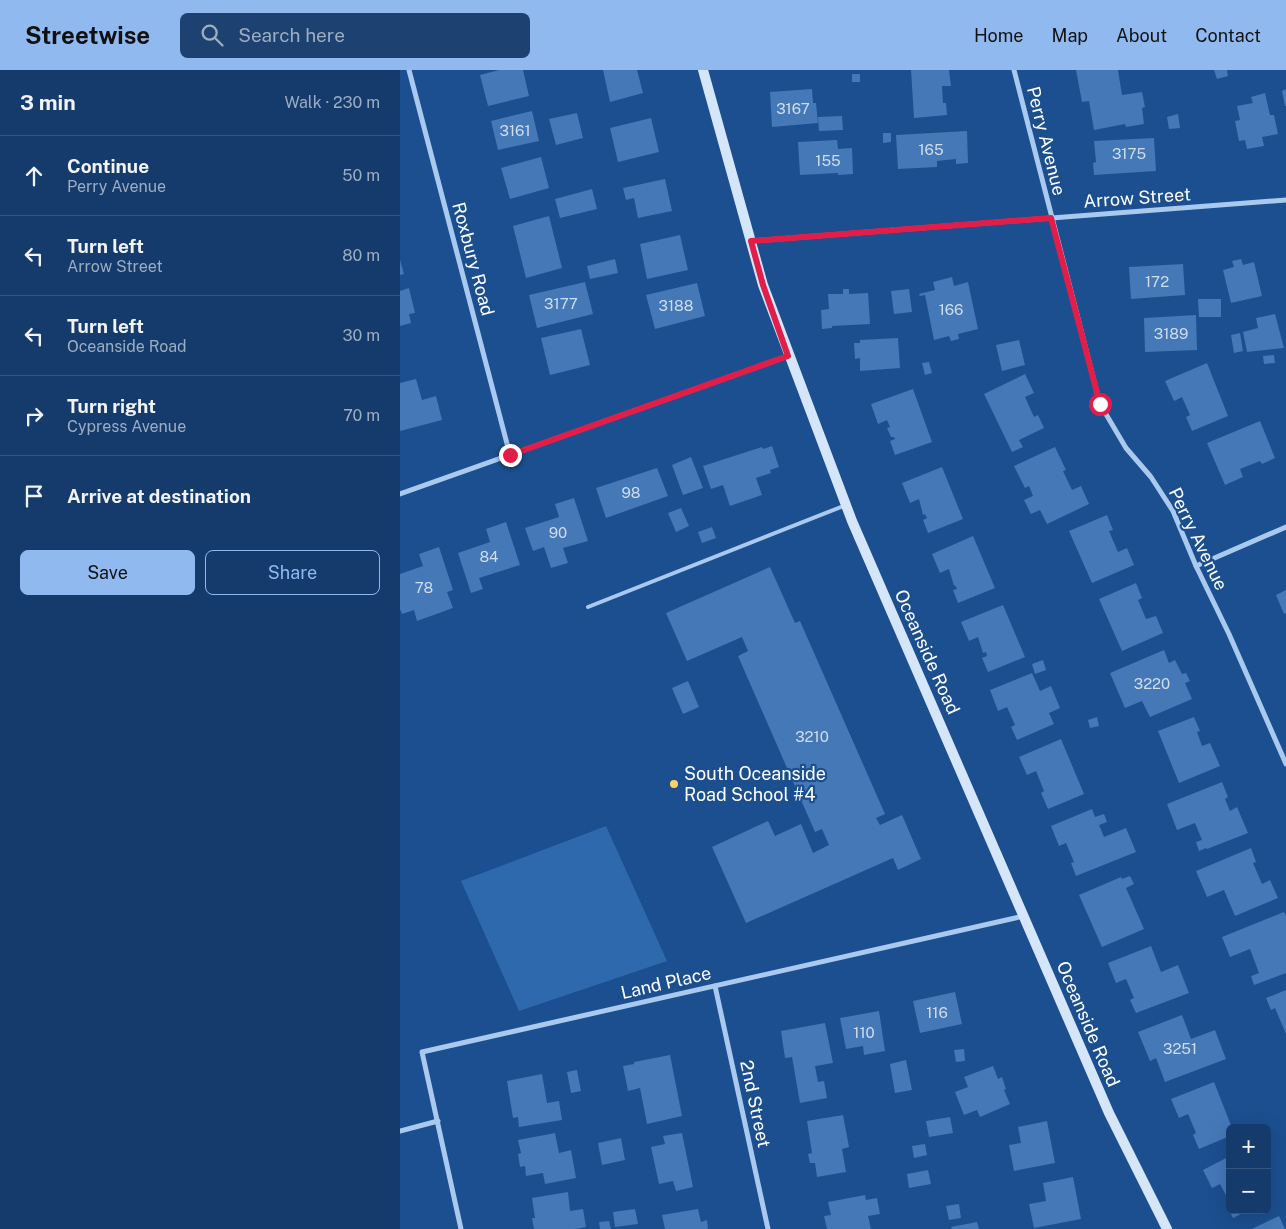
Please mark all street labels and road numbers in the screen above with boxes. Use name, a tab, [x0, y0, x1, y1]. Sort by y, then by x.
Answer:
street label: Perry Avenue	[1023, 84, 1070, 198]
street label: Arrow Street	[1083, 183, 1191, 212]
street label: Roxbury Road	[448, 200, 499, 318]
street label: Perry Avenue	[1165, 484, 1232, 594]
street label: Oceanside Road	[891, 586, 964, 718]
street label: Oceanside Road	[1053, 958, 1124, 1090]
street label: Land Place	[619, 962, 713, 1003]
street label: 2nd Street	[736, 1058, 775, 1150]

